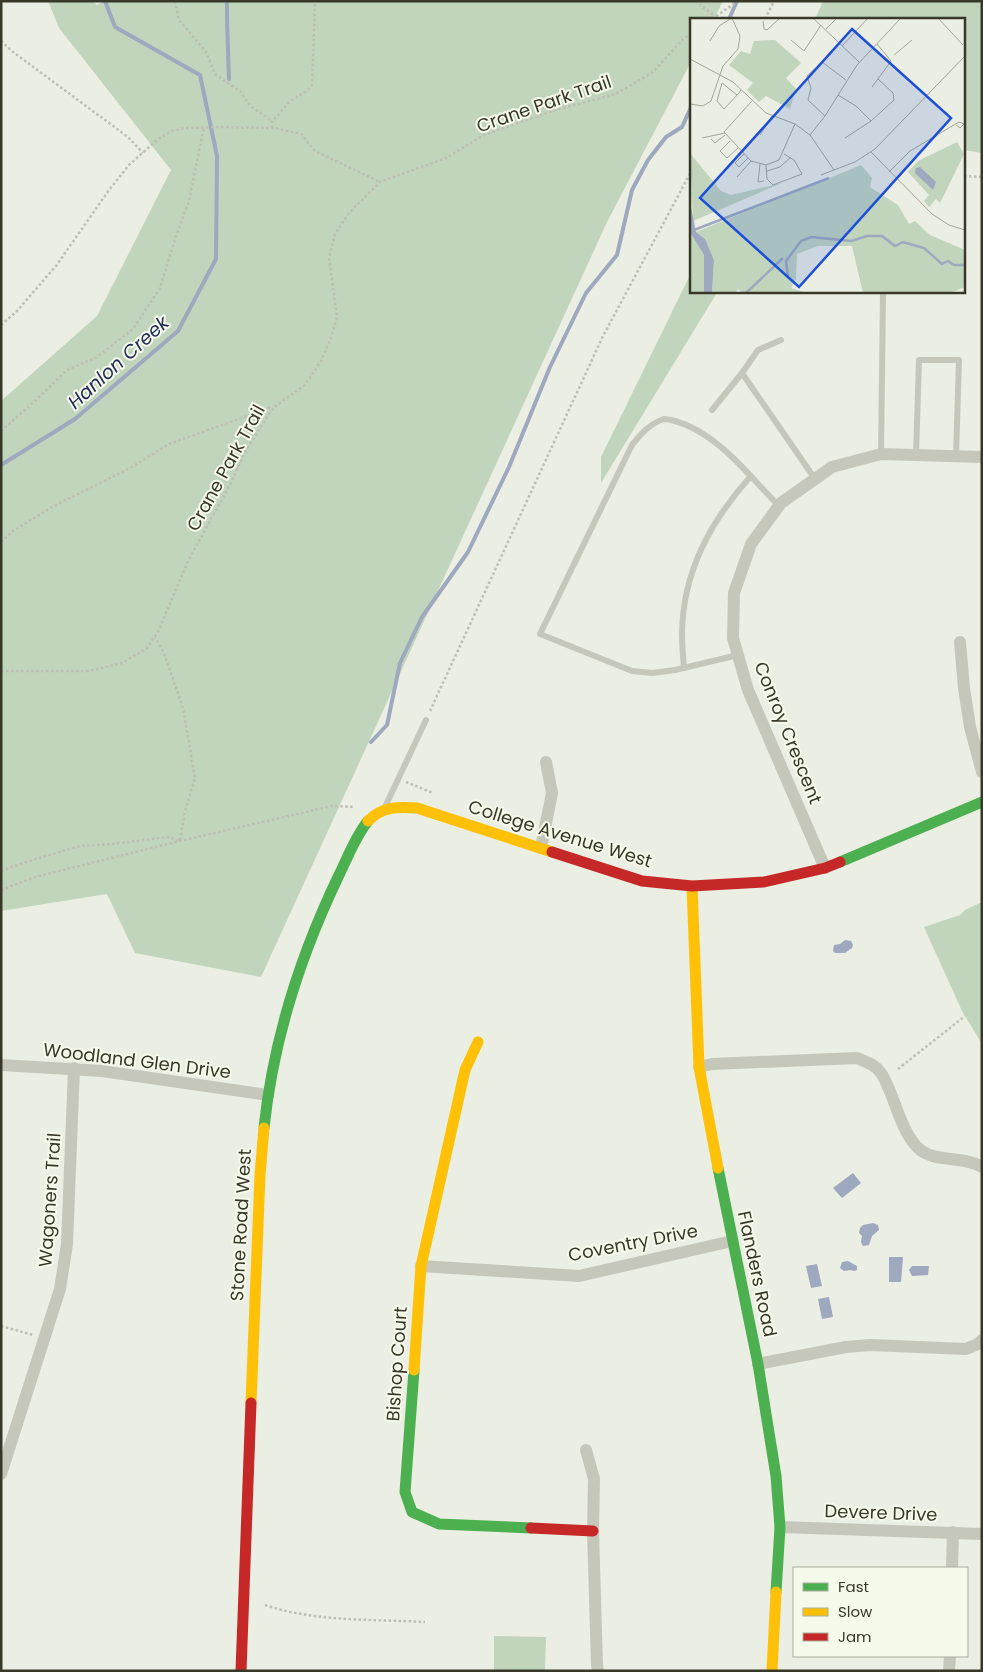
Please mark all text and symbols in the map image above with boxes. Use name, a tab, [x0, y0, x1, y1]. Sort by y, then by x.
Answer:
inset map	[690, 18, 966, 292]
street label: Crane Park Trail	[473, 69, 615, 138]
water label: Hanlon Creek	[62, 309, 176, 415]
street label: Crane Park Trail	[180, 400, 271, 536]
street label: Conroy Crescent	[749, 658, 828, 808]
street label: College Avenue West	[465, 794, 655, 873]
street label: Woodland Glen Drive	[42, 1037, 232, 1084]
street label: Wagoners Trail	[32, 1132, 67, 1268]
street label: Stone Road West	[224, 1148, 257, 1302]
street label: Flanders Road	[732, 1209, 783, 1339]
street label: Coventry Drive	[566, 1218, 700, 1267]
street label: Bishop Court	[380, 1306, 413, 1422]
street label: Devere Drive	[824, 1498, 938, 1527]
legend	[793, 1567, 968, 1657]
text: Fast	[838, 1576, 869, 1597]
text: Slow	[838, 1601, 873, 1622]
text: Jam	[838, 1626, 872, 1647]

